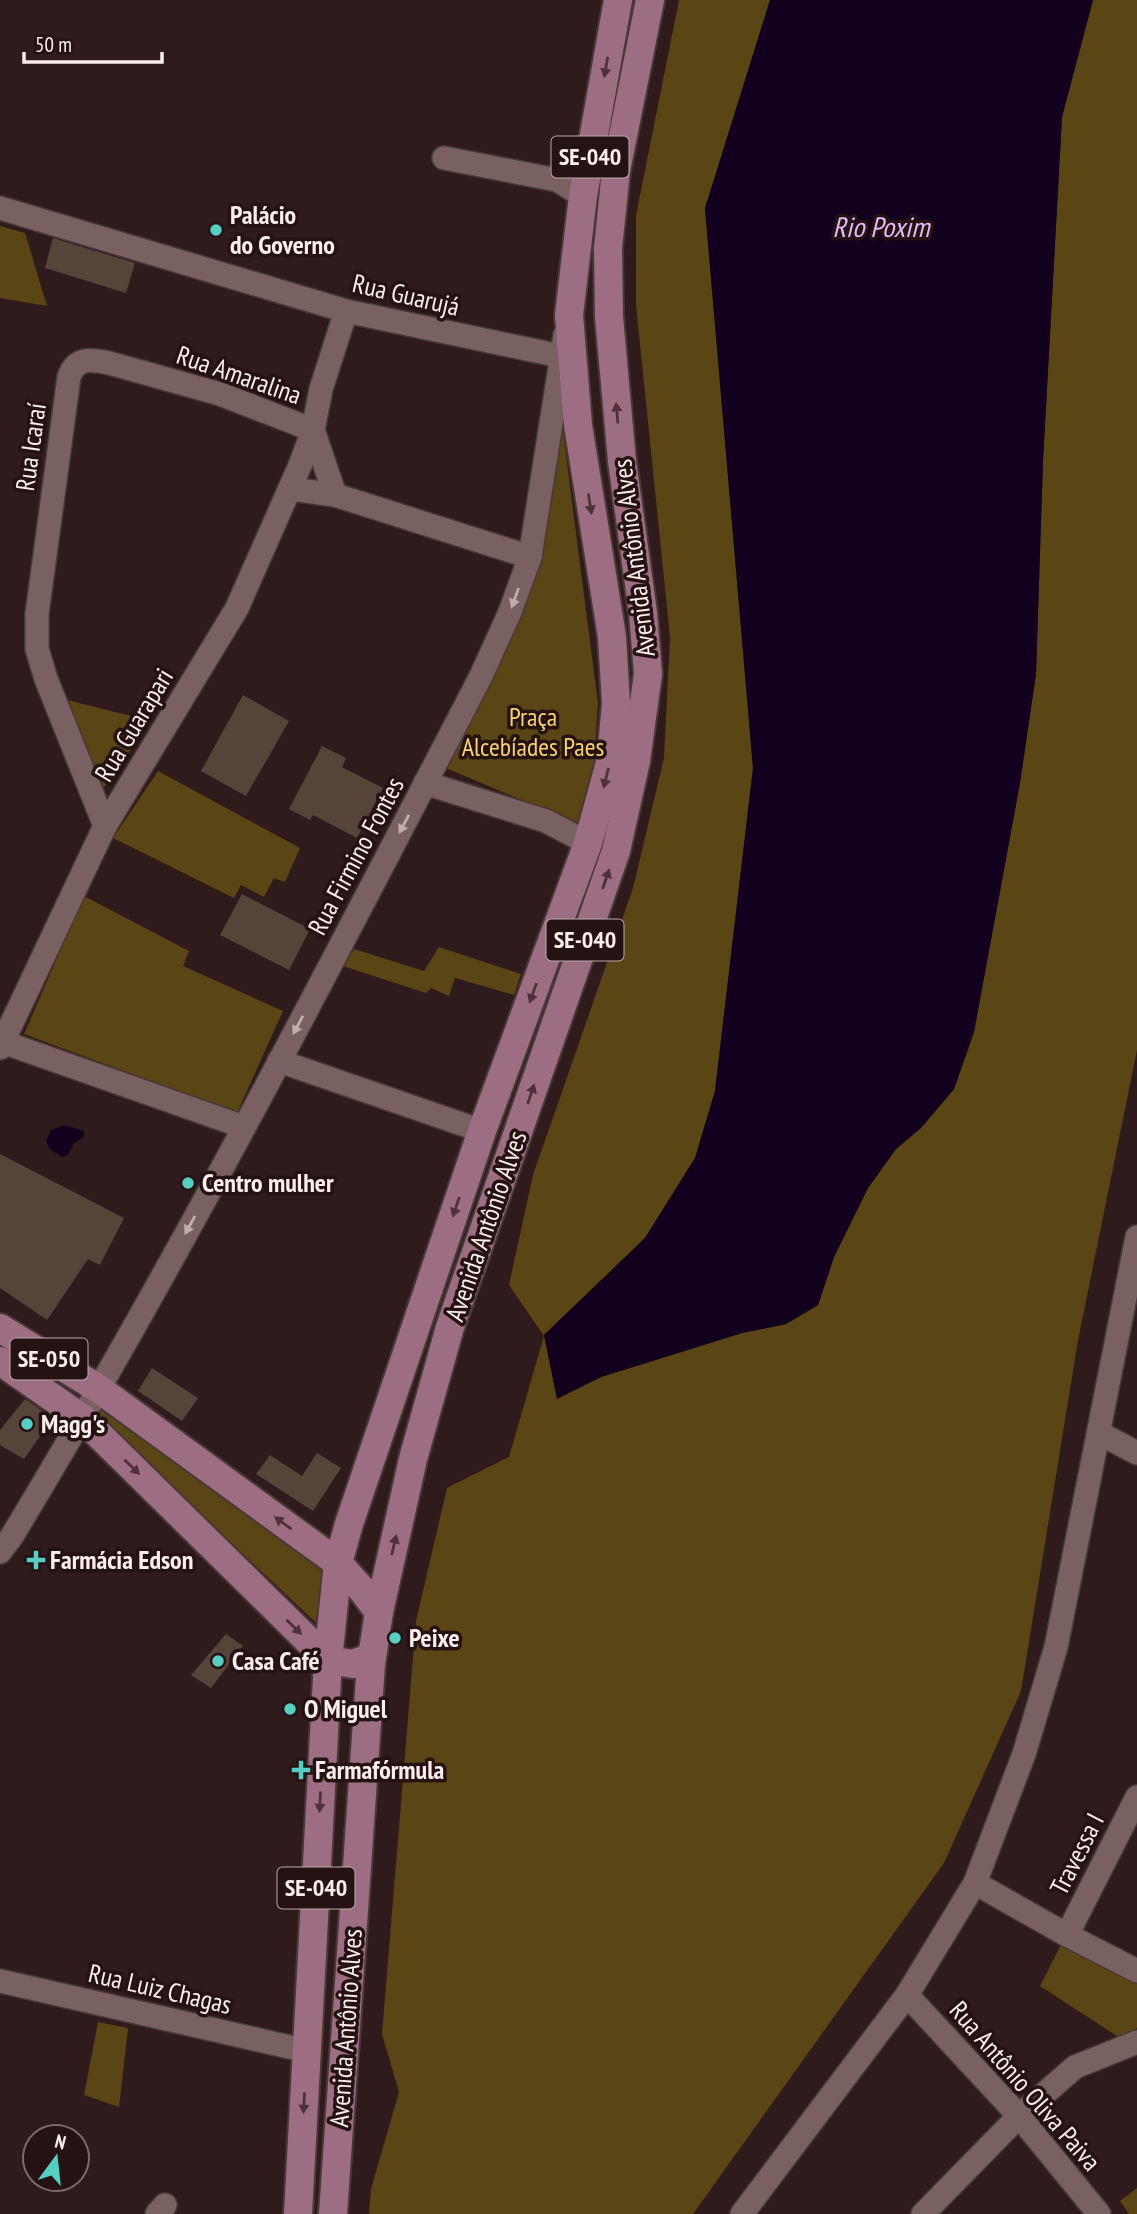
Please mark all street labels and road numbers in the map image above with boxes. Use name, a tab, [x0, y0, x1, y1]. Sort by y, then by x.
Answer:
road number: SE-040	[552, 136, 628, 177]
street label: Rua Guarujá	[350, 266, 463, 323]
street label: Rua Amaralina	[173, 338, 306, 411]
street label: Rua Icaraí	[8, 400, 53, 493]
street label: Avenida Antônio Alves	[605, 457, 662, 659]
street label: Rua Guarapari	[87, 662, 180, 787]
street label: Rua Firmino Fontes	[300, 771, 411, 940]
road number: SE-040	[546, 920, 624, 960]
street label: Avenida Antônio Alves	[438, 1126, 533, 1325]
road number: SE-050	[10, 1338, 88, 1380]
street label: Travessa I	[1042, 1807, 1111, 1900]
road number: SE-040	[278, 1868, 354, 1909]
street label: Avenida Antônio Alves	[322, 1928, 369, 2128]
street label: Rua Luiz Chagas	[86, 1956, 235, 2021]
street label: Rua Antônio Oliva Paiva	[943, 1994, 1108, 2177]

